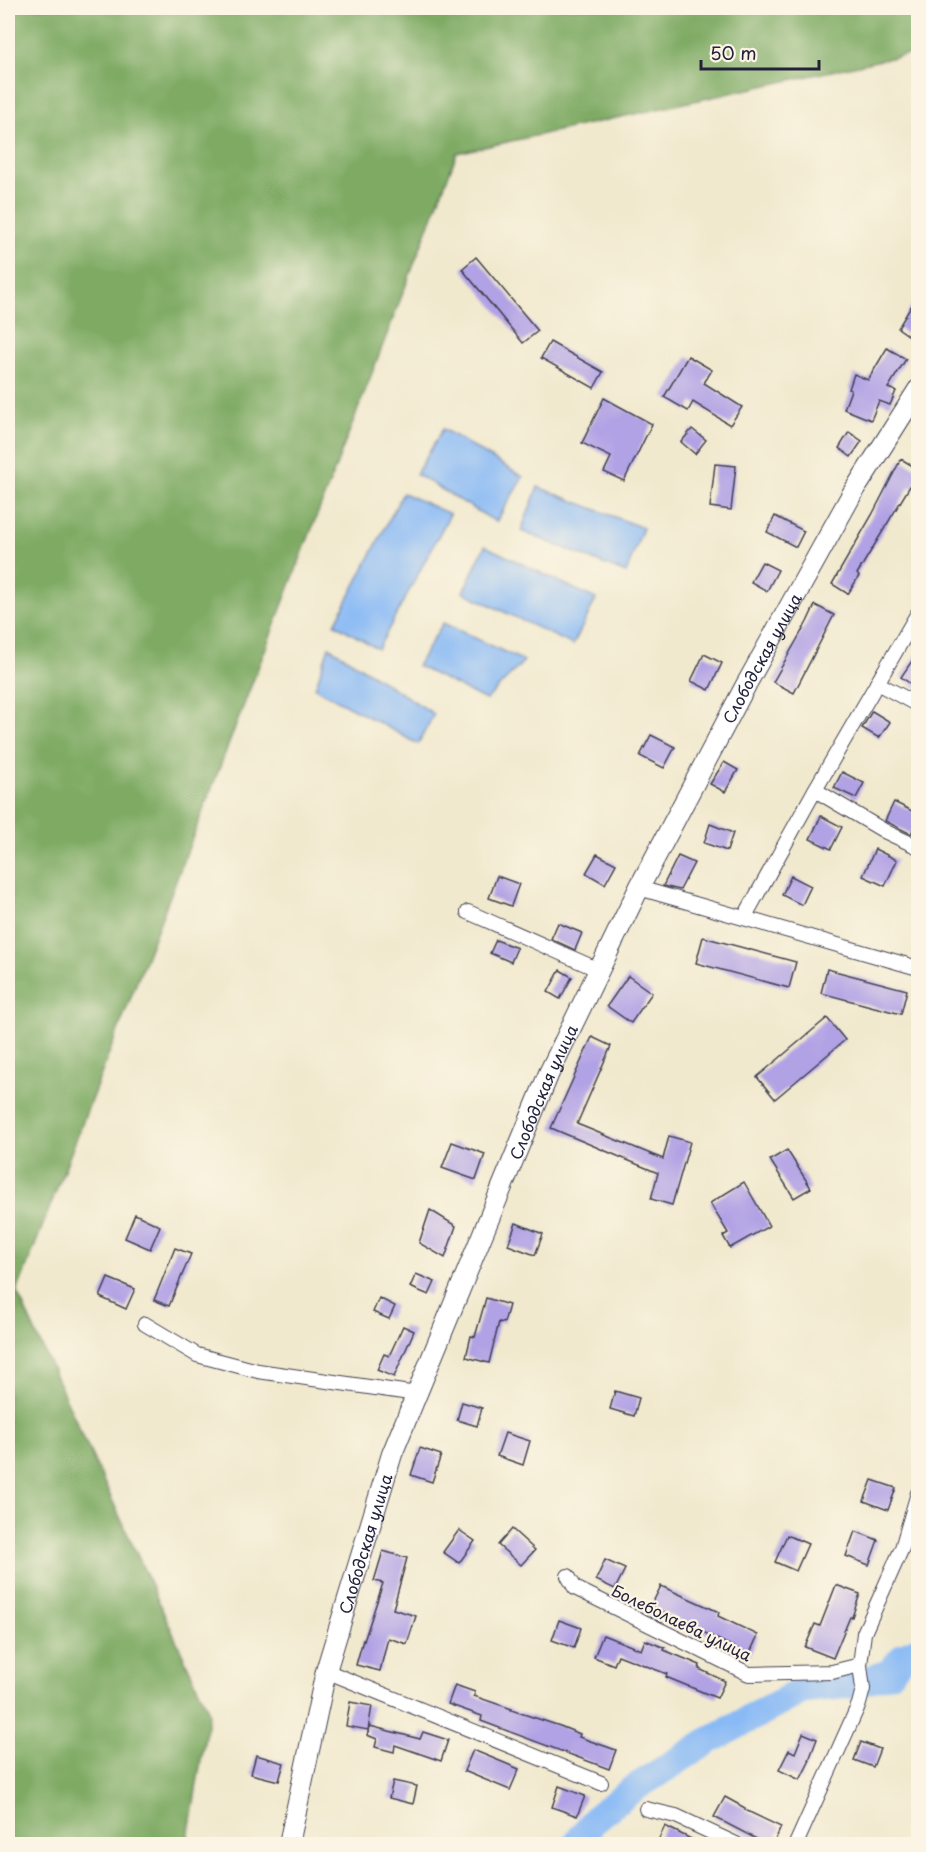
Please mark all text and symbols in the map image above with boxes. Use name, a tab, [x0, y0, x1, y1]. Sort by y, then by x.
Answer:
scale bar	[701, 33, 820, 71]
text: 50 m	[710, 39, 757, 66]
street label: Слободская улица	[716, 588, 807, 727]
street label: Слободская улица	[503, 1020, 583, 1163]
street label: Слободская улица	[332, 1471, 397, 1617]
street label: Болеболаева улица	[608, 1578, 756, 1666]

